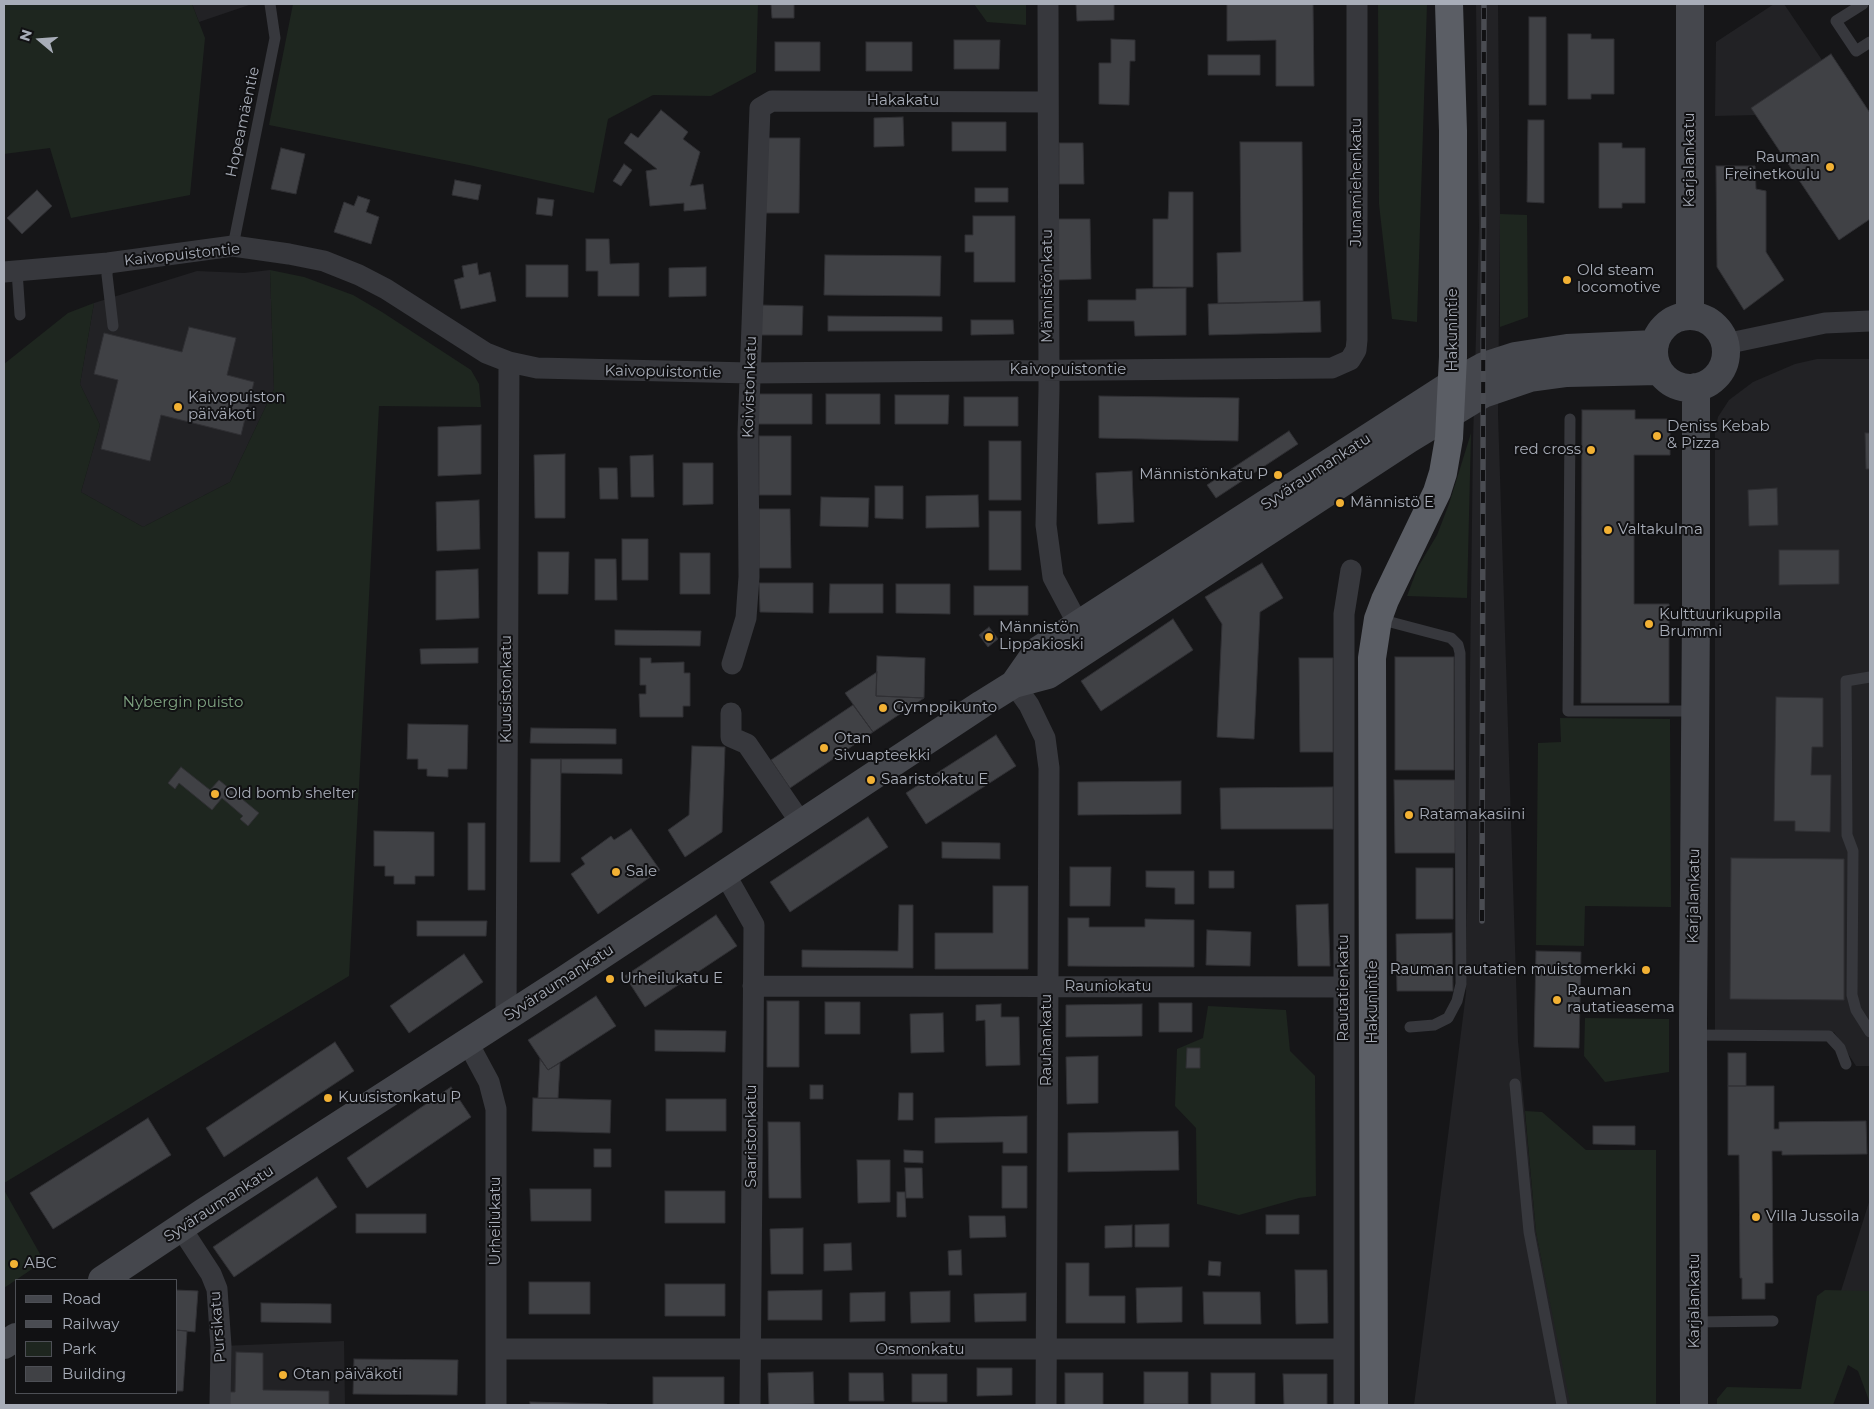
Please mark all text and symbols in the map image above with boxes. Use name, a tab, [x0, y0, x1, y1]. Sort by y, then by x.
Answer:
north arrow	[15, 15, 65, 65]
text: N	[15, 27, 36, 44]
street label: Hopeamäentie	[222, 65, 264, 179]
street label: Hakakatu	[867, 92, 939, 110]
street label: Karjalankatu	[1681, 112, 1699, 208]
street label: Junamiehenkatu	[1348, 118, 1366, 246]
place label: Rauman Freinetkoulu	[1724, 149, 1820, 184]
marker: Rauman Freinetkoulu	[1824, 161, 1836, 173]
street label: Männistönkatu	[1039, 229, 1057, 343]
street label: Kaivopuistontie	[123, 240, 241, 270]
place label: Old steam locomotive	[1577, 262, 1661, 297]
marker: Old steam locomotive	[1561, 274, 1573, 286]
street label: Hakunintie	[1444, 288, 1462, 372]
street label: Koivistonkatu	[739, 336, 761, 438]
street label: Kaivopuistontie	[1010, 361, 1126, 379]
street label: Kaivopuistontie	[604, 362, 722, 382]
place label: Kaivopuiston päiväkoti	[188, 389, 286, 424]
marker: Kaivopuiston päiväkoti	[172, 401, 184, 413]
place label: Deniss Kebab & Pizza	[1667, 418, 1770, 453]
street label: Syväraumankatu	[1258, 430, 1374, 514]
marker: Deniss Kebab & Pizza	[1651, 430, 1663, 442]
place label: red cross	[1514, 441, 1581, 459]
marker: red cross	[1585, 444, 1597, 456]
place label: Männistönkatu P	[1139, 466, 1268, 484]
marker: Männistönkatu P	[1272, 469, 1284, 481]
place label: Männistö E	[1350, 494, 1434, 512]
marker: Männistö E	[1334, 497, 1346, 509]
place label: Valtakulma	[1618, 521, 1703, 539]
marker: Valtakulma	[1602, 524, 1614, 536]
place label: Kulttuurikuppila Brummi	[1659, 606, 1782, 641]
marker: Kulttuurikuppila Brummi	[1643, 618, 1655, 630]
place label: Männistön Lippakioski	[999, 619, 1084, 654]
marker: Männistön Lippakioski	[983, 631, 995, 643]
street label: Kuusistonkatu	[498, 635, 516, 743]
park label: Nybergin puisto	[123, 694, 243, 712]
place label: Gymppikunto	[893, 699, 997, 717]
marker: Gymppikunto	[877, 702, 889, 714]
place label: Otan Sivuapteekki	[834, 730, 930, 765]
marker: Otan Sivuapteekki	[818, 742, 830, 754]
place label: Saaristokatu E	[881, 771, 988, 789]
marker: Saaristokatu E	[865, 774, 877, 786]
place label: Old bomb shelter	[225, 785, 357, 803]
marker: Old bomb shelter	[209, 788, 221, 800]
place label: Ratamakasiini	[1419, 806, 1525, 824]
marker: Ratamakasiini	[1403, 809, 1415, 821]
street label: Karjalankatu	[1684, 848, 1704, 944]
place label: Sale	[626, 863, 657, 881]
marker: Sale	[610, 866, 622, 878]
street label: Rautatienkatu	[1335, 934, 1353, 1042]
street label: Syväraumankatu	[501, 941, 617, 1025]
street label: Hakunintie	[1364, 960, 1382, 1044]
place label: Rauman rautatien muistomerkki	[1390, 961, 1636, 979]
marker: Rauman rautatien muistomerkki	[1640, 964, 1652, 976]
place label: Urheilukatu E	[620, 970, 723, 988]
marker: Urheilukatu E	[604, 973, 616, 985]
street label: Rauniokatu	[1064, 978, 1152, 996]
place label: Rauman rautatieasema	[1567, 982, 1675, 1017]
street label: Rauhankatu	[1038, 994, 1056, 1086]
marker: Rauman rautatieasema	[1551, 994, 1563, 1006]
street label: Saaristonkatu	[743, 1084, 761, 1188]
place label: Kuusistonkatu P	[338, 1089, 461, 1107]
marker: Kuusistonkatu P	[322, 1092, 334, 1104]
street label: Syväraumankatu	[161, 1162, 277, 1246]
street label: Urheilukatu	[487, 1177, 505, 1265]
place label: Villa Jussoila	[1766, 1208, 1860, 1226]
marker: Villa Jussoila	[1750, 1211, 1762, 1223]
street label: Karjalankatu	[1686, 1253, 1704, 1349]
place label: ABC	[24, 1255, 57, 1273]
marker: ABC	[8, 1258, 20, 1270]
legend	[15, 1279, 178, 1394]
text: Road	[62, 1289, 101, 1308]
street label: Pursikatu	[207, 1290, 229, 1364]
text: Railway	[62, 1314, 119, 1333]
text: Park	[62, 1339, 96, 1358]
street label: Osmonkatu	[875, 1341, 965, 1359]
text: Building	[62, 1364, 126, 1383]
place label: Otan päiväkoti	[293, 1366, 402, 1384]
marker: Otan päiväkoti	[277, 1369, 289, 1381]

